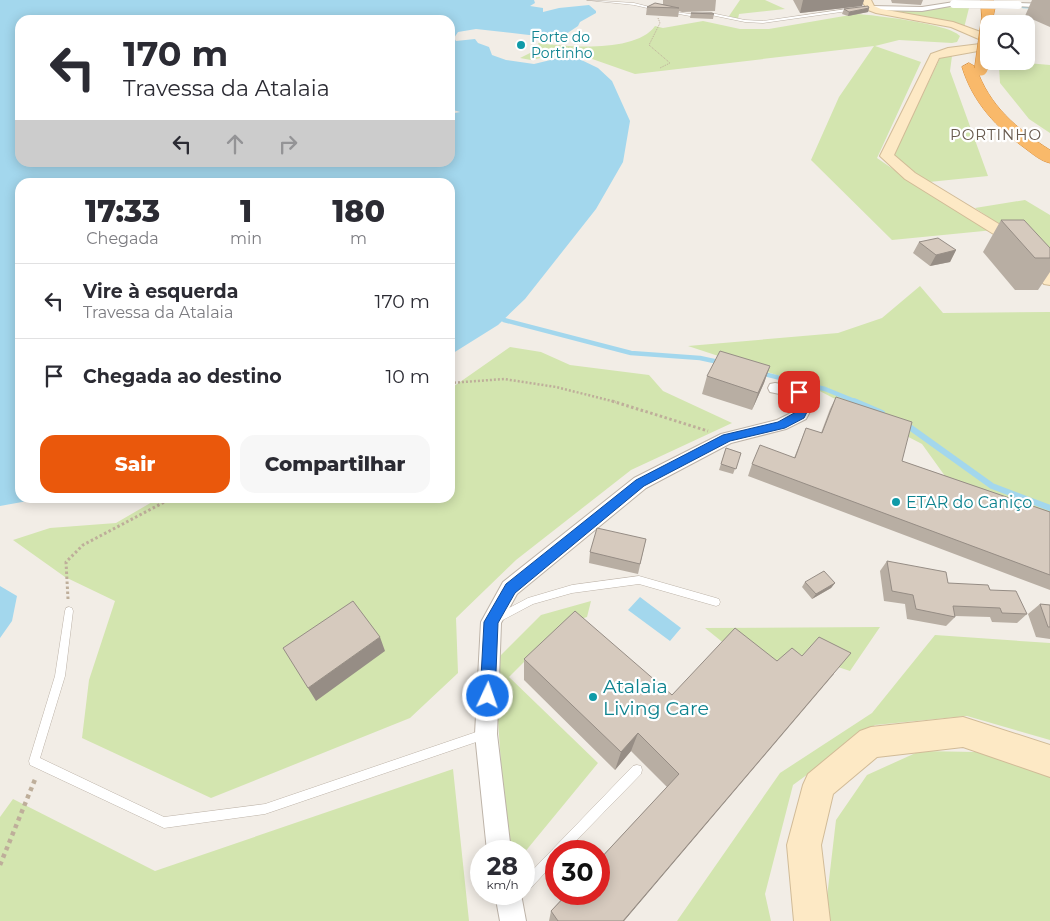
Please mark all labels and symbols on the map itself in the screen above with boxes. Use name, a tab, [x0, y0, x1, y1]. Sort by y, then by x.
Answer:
place label: Forte do Portinho	[531, 28, 593, 62]
marker: Forte do Portinho	[515, 39, 527, 51]
district label: PORTINHO	[950, 125, 1042, 144]
pin	[778, 371, 820, 413]
place label: ETAR do Caniço	[906, 493, 1032, 512]
marker: ETAR do Caniço	[890, 496, 902, 508]
position arrow	[461, 669, 513, 721]
place label: Atalaia Living Care	[603, 675, 709, 720]
marker: Atalaia Living Care	[587, 691, 599, 703]
speed limit sign: 30	[545, 840, 610, 905]

